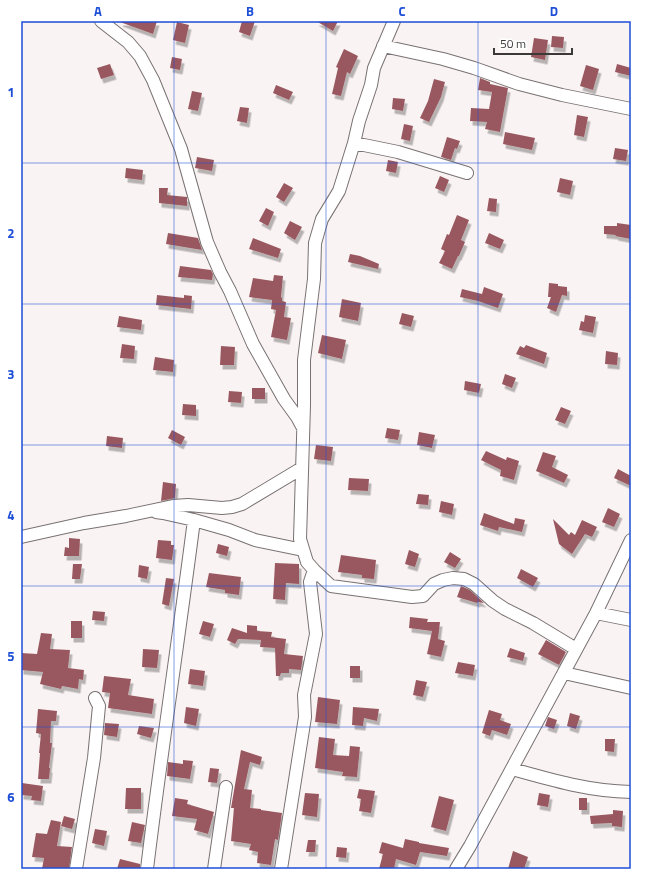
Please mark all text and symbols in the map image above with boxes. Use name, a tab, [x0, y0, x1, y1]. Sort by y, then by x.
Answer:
text: A	[94, 1, 102, 21]
text: B	[246, 1, 254, 21]
text: C	[398, 1, 406, 21]
text: D	[550, 1, 558, 21]
scale bar	[494, 30, 572, 56]
text: 50 m	[500, 34, 526, 53]
text: 1	[7, 82, 15, 102]
text: 2	[7, 223, 15, 243]
text: 3	[7, 364, 15, 384]
text: 4	[7, 505, 15, 525]
text: 5	[7, 646, 15, 666]
text: 6	[7, 787, 15, 807]

